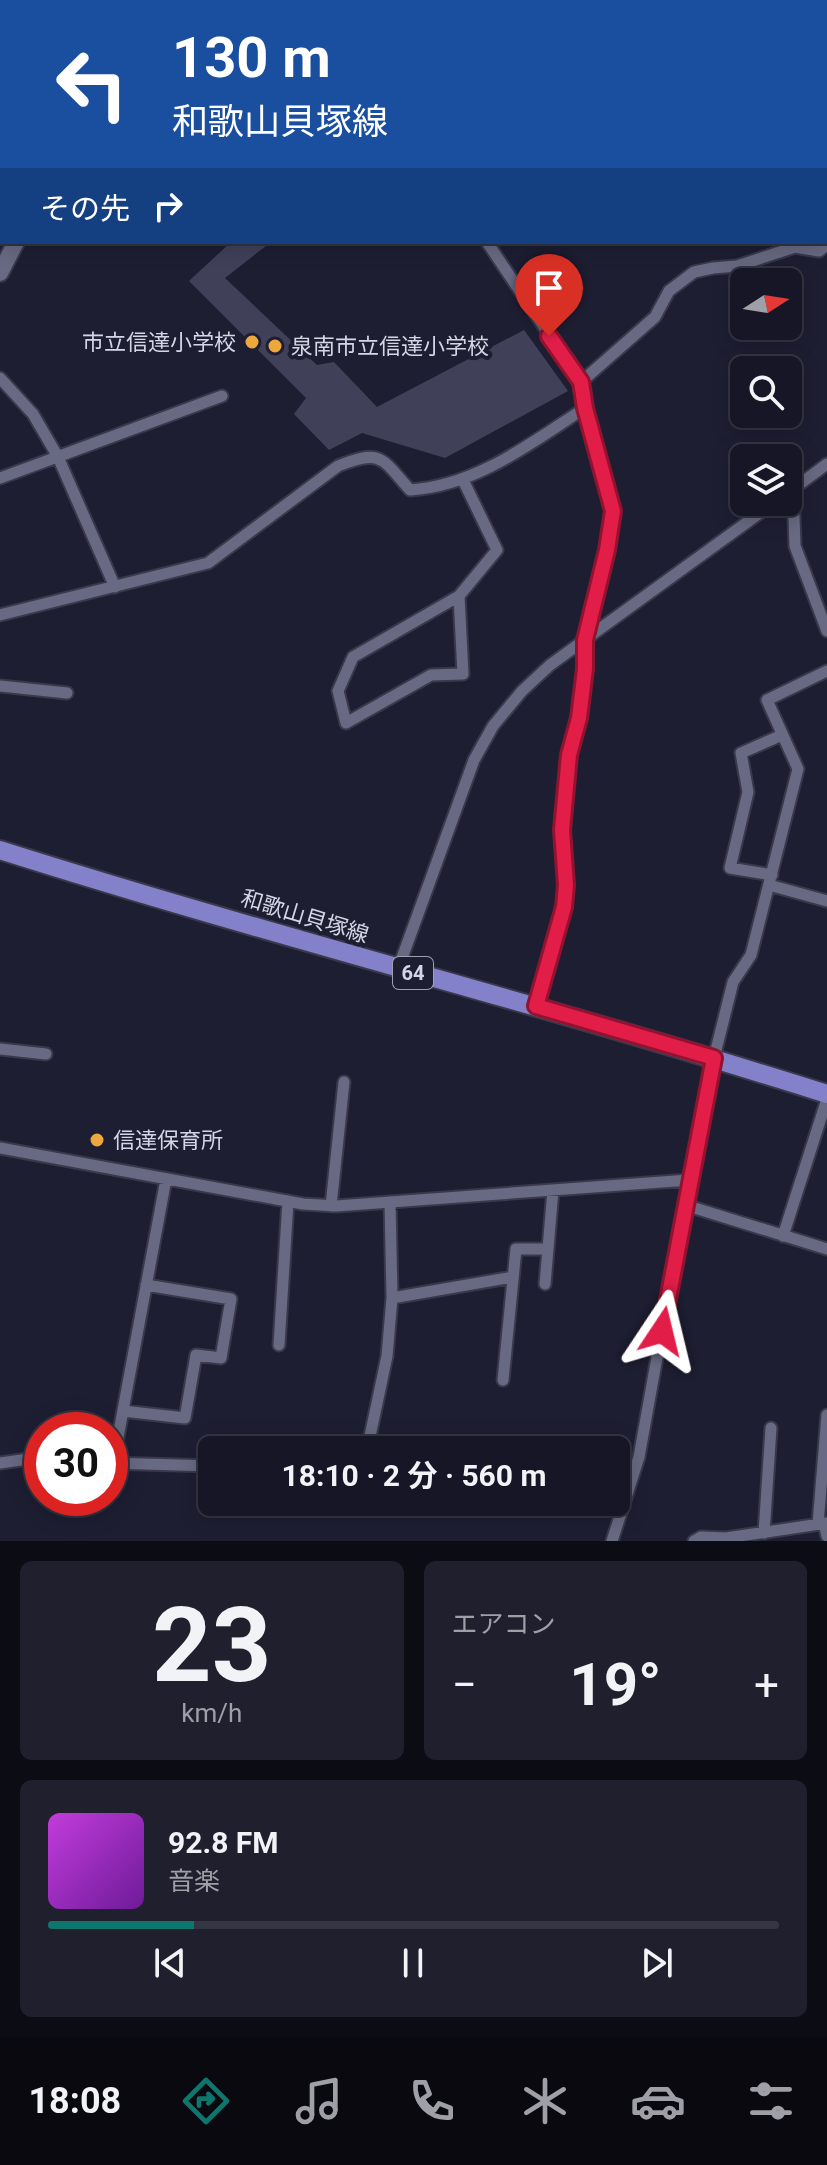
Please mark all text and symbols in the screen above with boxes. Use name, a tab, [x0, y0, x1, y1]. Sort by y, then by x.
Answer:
text: 130 m	[172, 25, 331, 91]
icon: left	[40, 32, 144, 136]
text: 和歌山貝塚線	[172, 101, 388, 143]
icon: right	[146, 184, 190, 228]
text: その先	[40, 191, 130, 226]
pin	[515, 254, 583, 336]
icon: arrive	[527, 266, 571, 310]
north arrow	[730, 268, 802, 340]
map controls	[730, 268, 802, 516]
place label: 市立信達小学校	[82, 330, 236, 355]
marker: 市立信達小学校	[243, 333, 261, 351]
place label: 泉南市立信達小学校	[291, 334, 489, 359]
marker: 泉南市立信達小学校	[266, 337, 284, 355]
button: search	[730, 356, 802, 428]
button: layers	[730, 444, 802, 516]
street label: 和歌山貝塚線	[238, 885, 372, 948]
road number: 64	[393, 957, 433, 989]
place label: 信達保育所	[113, 1128, 223, 1153]
marker: 信達保育所	[88, 1131, 106, 1149]
position arrow	[620, 1289, 704, 1373]
speed limit sign: 30	[24, 1412, 128, 1516]
text: 18:10 · 2 分 · 560 m	[282, 1458, 546, 1493]
text: 23	[152, 1585, 271, 1706]
text: エアコン	[452, 1609, 556, 1639]
text: 19°	[569, 1649, 661, 1720]
text: −	[452, 1659, 477, 1711]
text: +	[754, 1659, 779, 1711]
text: km/h	[181, 1698, 242, 1728]
text: 92.8 FM	[168, 1825, 279, 1860]
text: 音楽	[168, 1866, 220, 1896]
icon: previous	[148, 1941, 192, 1985]
icon: pause	[391, 1941, 435, 1985]
icon: next	[635, 1941, 679, 1985]
icon: directions	[178, 2073, 234, 2129]
icon: music	[291, 2073, 347, 2129]
icon: phone	[404, 2073, 460, 2129]
icon: climate	[517, 2073, 573, 2129]
icon: car	[630, 2073, 686, 2129]
icon: filters	[743, 2073, 799, 2129]
text: 18:08	[28, 2080, 121, 2122]

